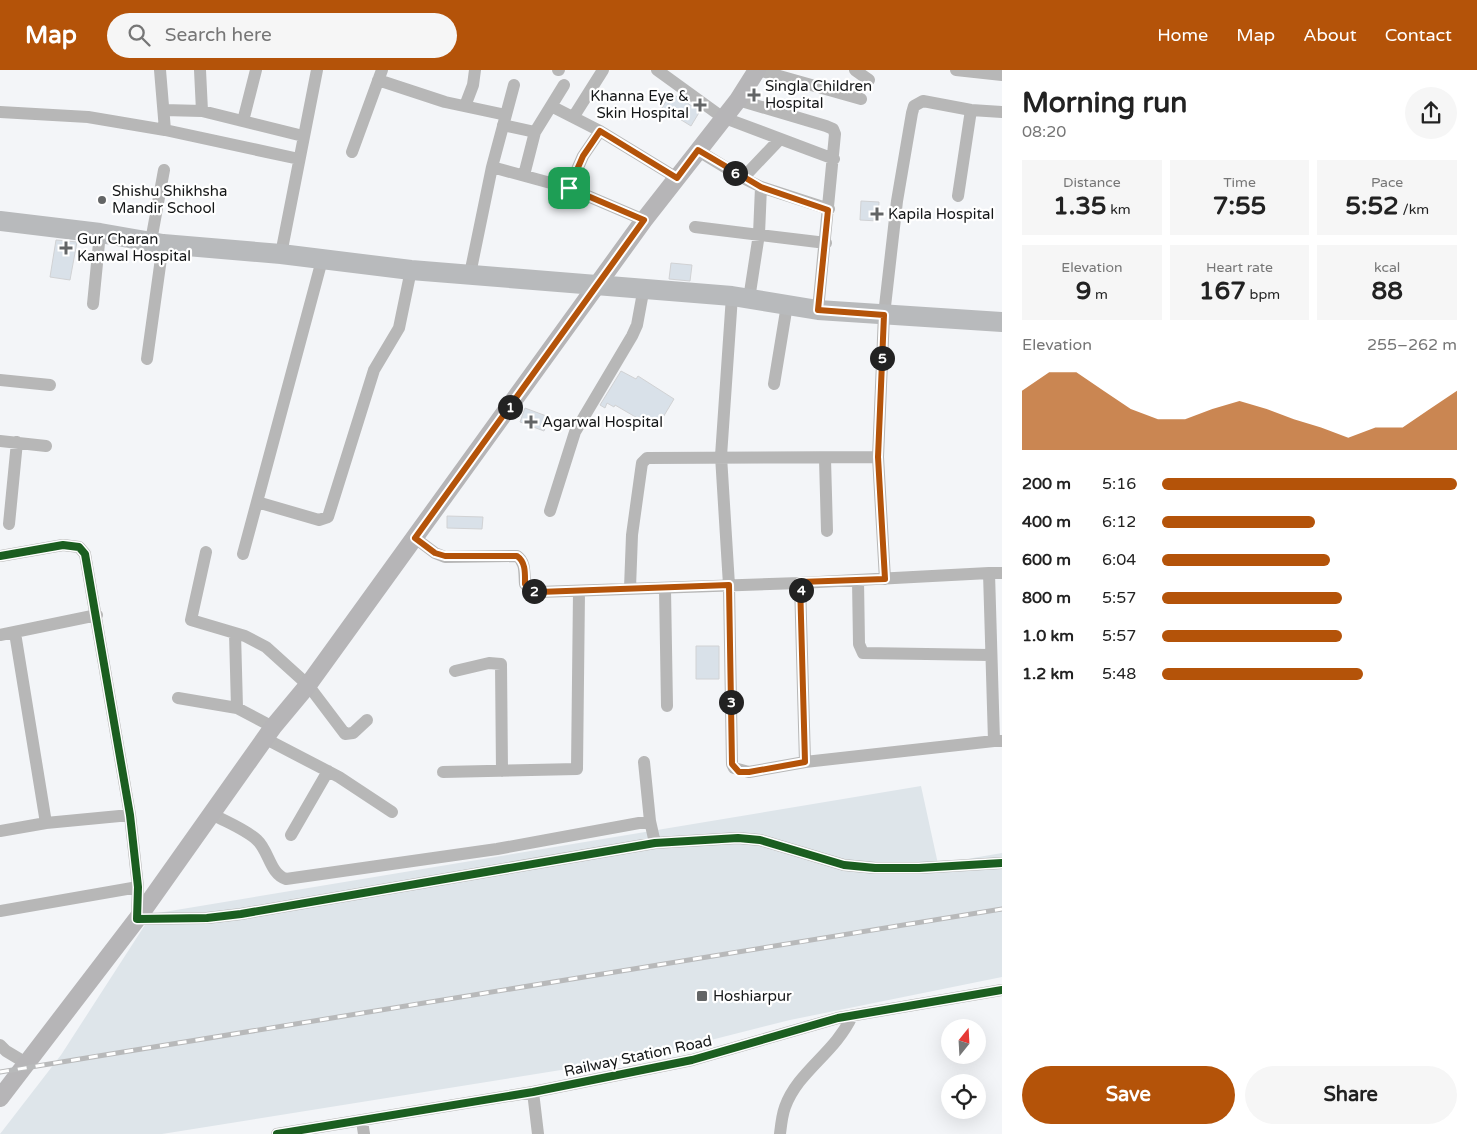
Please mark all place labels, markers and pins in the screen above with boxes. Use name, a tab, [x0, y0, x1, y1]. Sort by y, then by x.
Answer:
place label: Singla Children Hospital	[765, 77, 872, 112]
place label: Khanna Eye & Skin Hospital	[590, 87, 689, 122]
marker: Singla Children Hospital	[747, 88, 761, 102]
marker: Khanna Eye & Skin Hospital	[693, 98, 707, 112]
pin: 6	[722, 160, 748, 186]
pin	[548, 167, 590, 209]
place label: Shishu Shikhsha Mandir School	[112, 182, 227, 217]
marker: Shishu Shikhsha Mandir School	[96, 194, 108, 206]
place label: Kapila Hospital	[888, 205, 994, 223]
marker: Kapila Hospital	[870, 207, 884, 221]
place label: Gur Charan Kanwal Hospital	[77, 230, 191, 265]
marker: Gur Charan Kanwal Hospital	[59, 241, 73, 255]
pin: 5	[870, 346, 894, 370]
pin: 1	[498, 394, 522, 420]
place label: Agarwal Hospital	[542, 413, 663, 431]
marker: Agarwal Hospital	[524, 415, 538, 429]
pin: 2	[522, 578, 546, 604]
pin: 4	[788, 578, 814, 602]
pin: 3	[718, 690, 744, 714]
place label: Hoshiarpur	[713, 987, 792, 1005]
marker: Hoshiarpur	[695, 989, 709, 1003]

